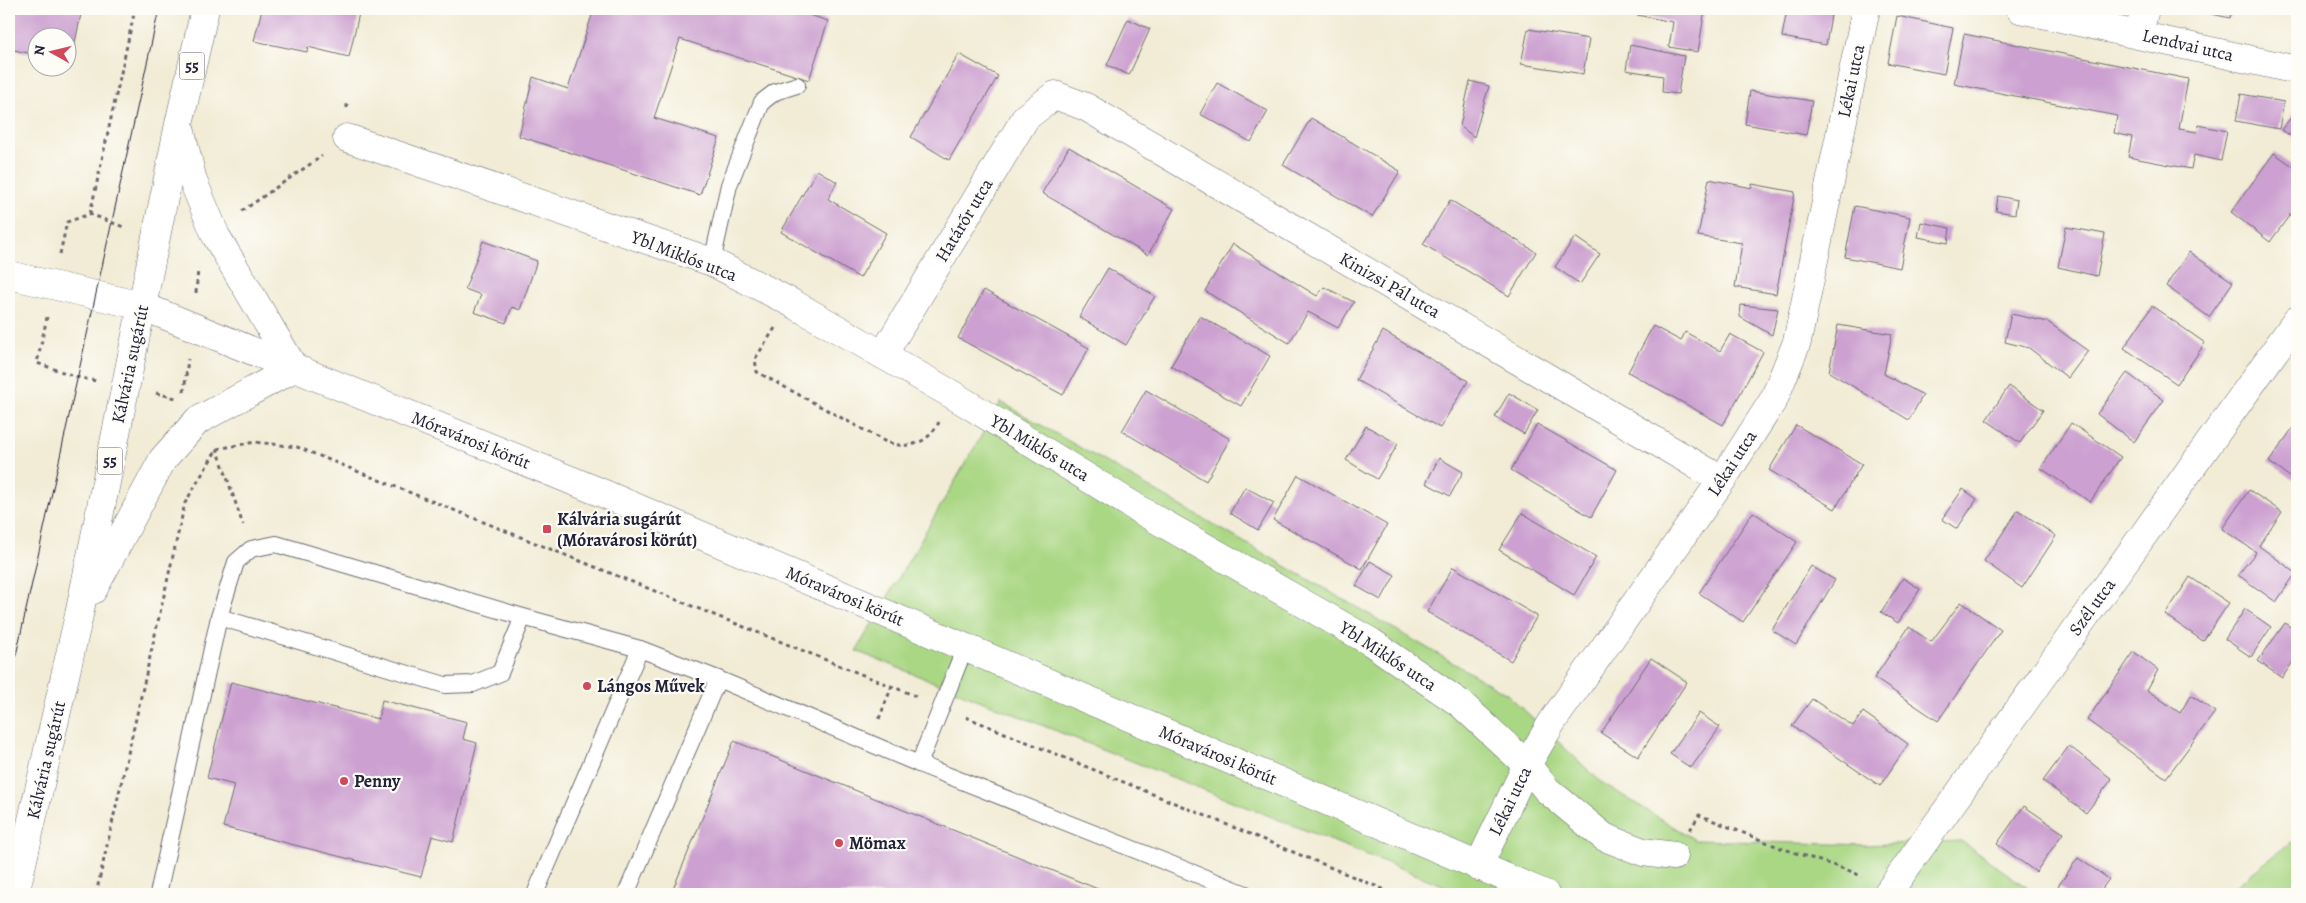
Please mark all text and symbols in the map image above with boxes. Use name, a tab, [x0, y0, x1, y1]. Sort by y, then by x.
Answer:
street label: Lendvai utca	[2140, 23, 2237, 67]
north arrow	[28, 28, 78, 78]
street label: Lékai utca	[1832, 42, 1871, 120]
text: N	[30, 44, 50, 57]
road number: 55	[180, 52, 204, 80]
street label: Határőr utca	[930, 173, 999, 266]
street label: Ybl Miklós utca	[627, 224, 741, 287]
street label: Kinizsi Pál utca	[1335, 246, 1445, 324]
street label: Kálvária sugárút	[106, 302, 154, 426]
street label: Móravárosi körút	[408, 405, 534, 475]
street label: Ybl Miklós utca	[985, 408, 1095, 487]
street label: Lékai utca	[1702, 425, 1763, 501]
road number: 55	[98, 448, 122, 474]
place label: Kálvária sugárút (Móravárosi körút)	[557, 507, 697, 552]
marker: Kálvária sugárút (Móravárosi körút)	[541, 523, 553, 535]
street label: Móravárosi körút	[782, 560, 908, 632]
street label: Szél utca	[2063, 573, 2121, 640]
street label: Ybl Miklós utca	[1334, 615, 1442, 697]
place label: Lángos Művek	[597, 674, 705, 698]
marker: Lángos Művek	[581, 680, 593, 692]
street label: Kálvária sugárút	[21, 698, 71, 821]
street label: Móravárosi körút	[1155, 719, 1281, 791]
street label: Lékai utca	[1483, 762, 1537, 840]
place label: Penny	[354, 769, 401, 793]
marker: Penny	[338, 775, 350, 787]
place label: Mömax	[849, 831, 906, 855]
marker: Mömax	[833, 837, 845, 849]

